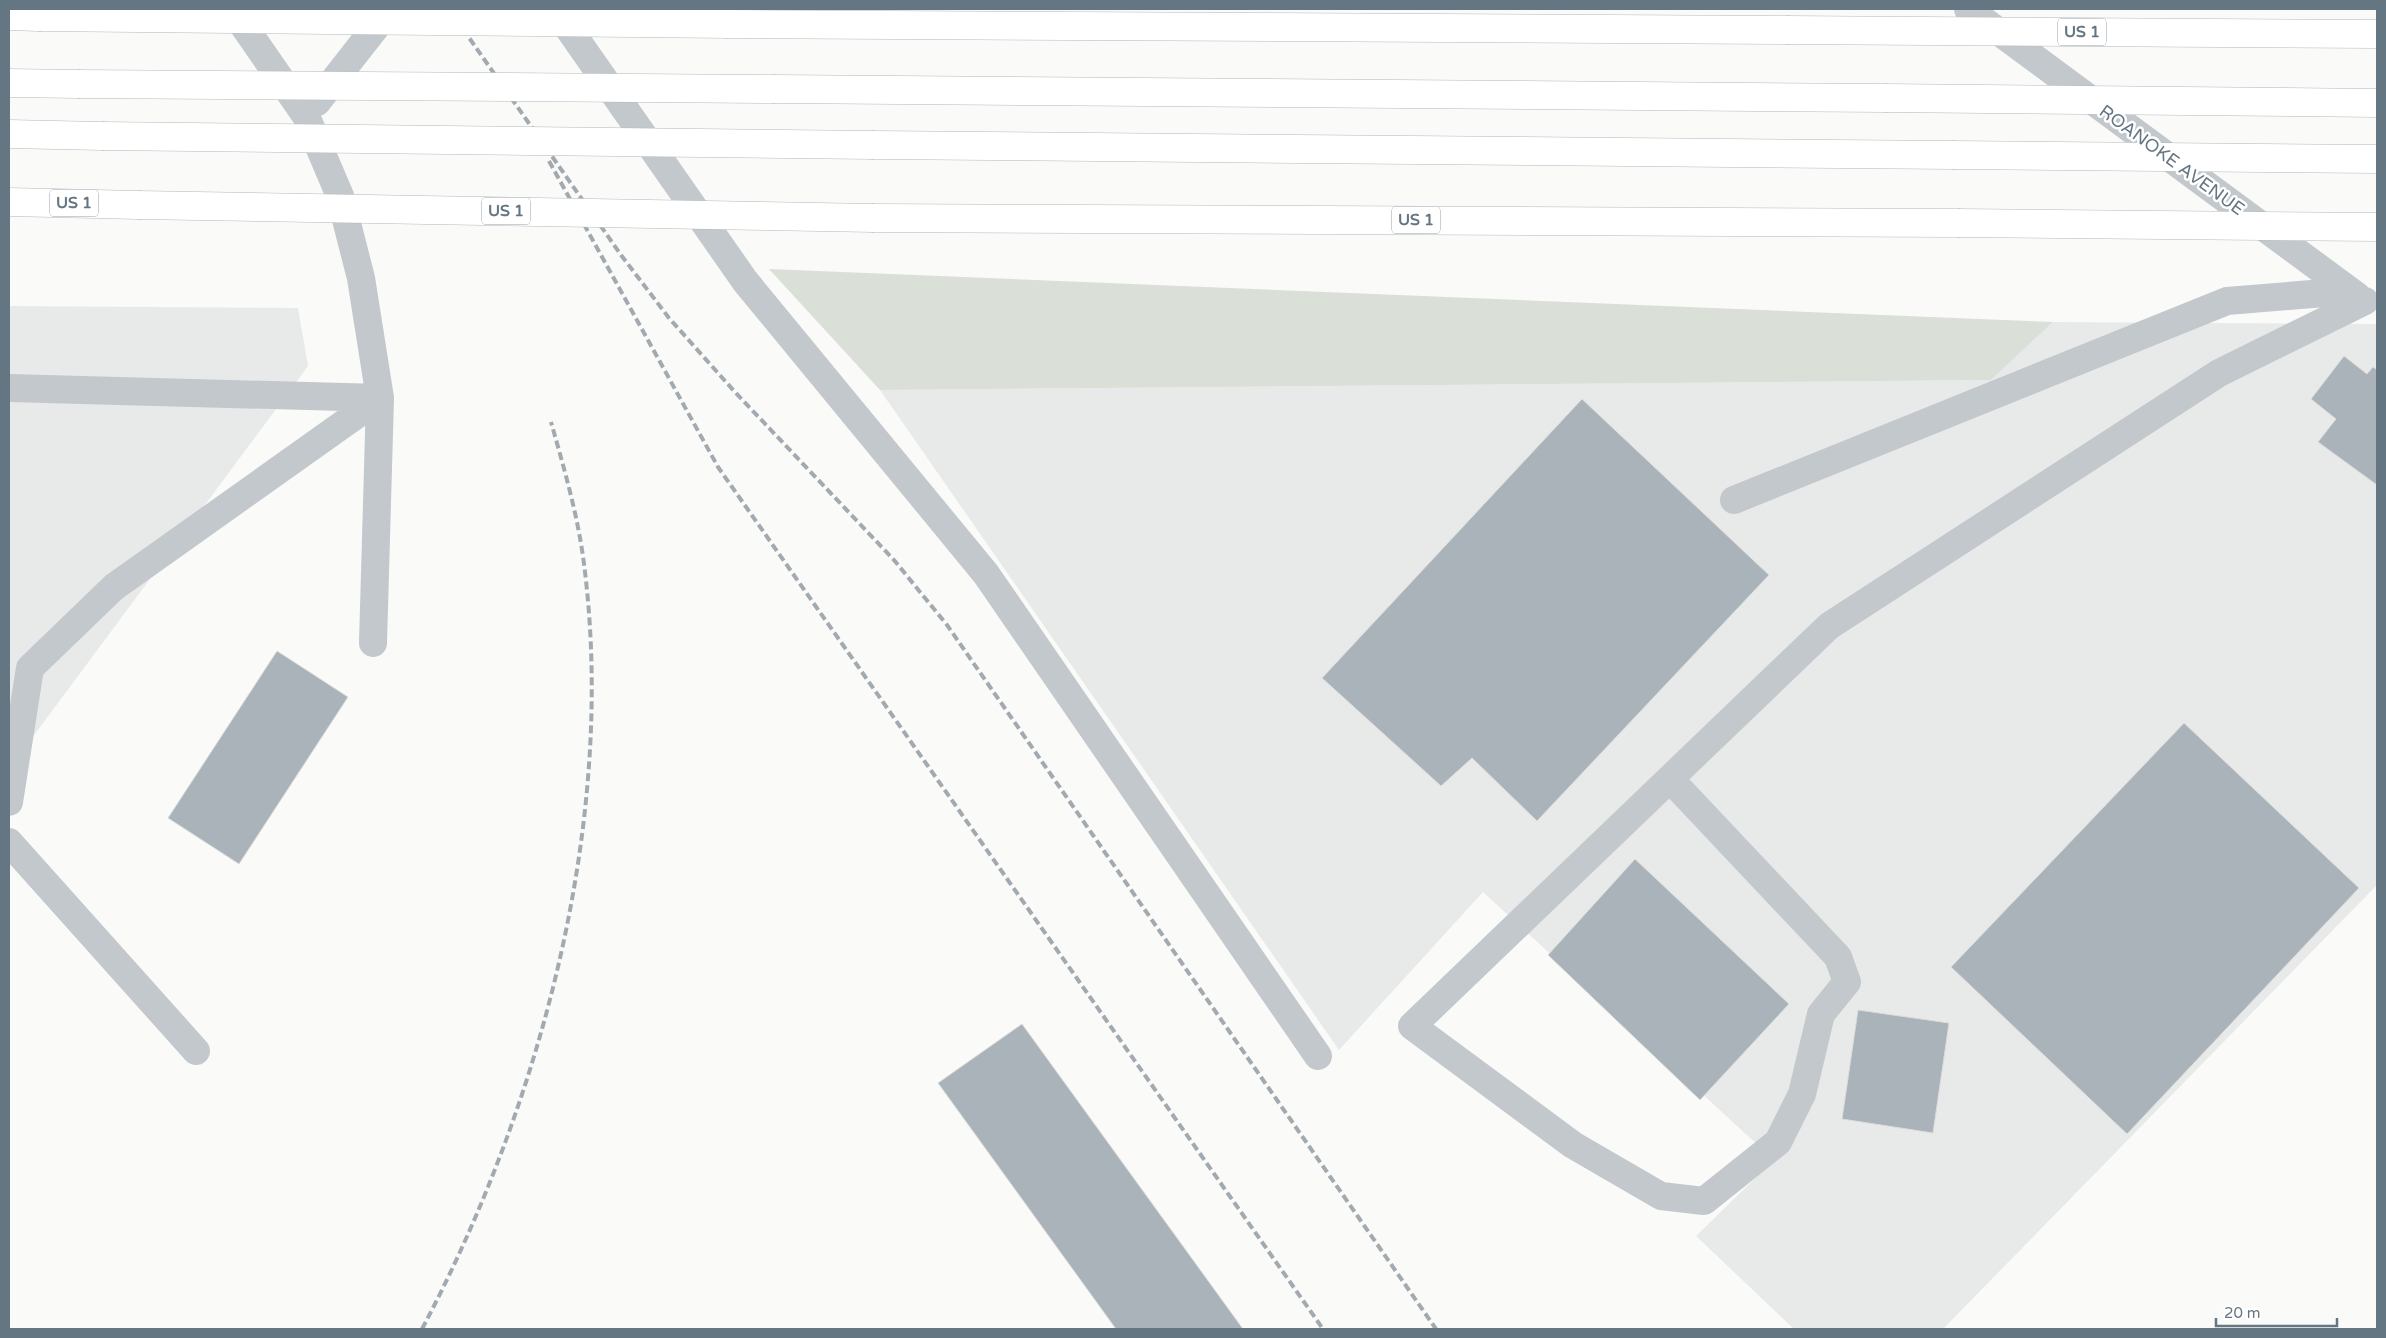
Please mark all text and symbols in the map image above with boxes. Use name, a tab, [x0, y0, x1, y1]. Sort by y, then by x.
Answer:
road number: US 1	[2058, 18, 2106, 46]
street label: ROANOKE AVENUE	[2095, 100, 2249, 220]
road number: US 1	[50, 190, 98, 217]
road number: US 1	[482, 198, 530, 225]
road number: US 1	[1392, 206, 1440, 234]
scale bar	[2216, 1296, 2337, 1328]
text: 20 m	[2224, 1304, 2261, 1322]

